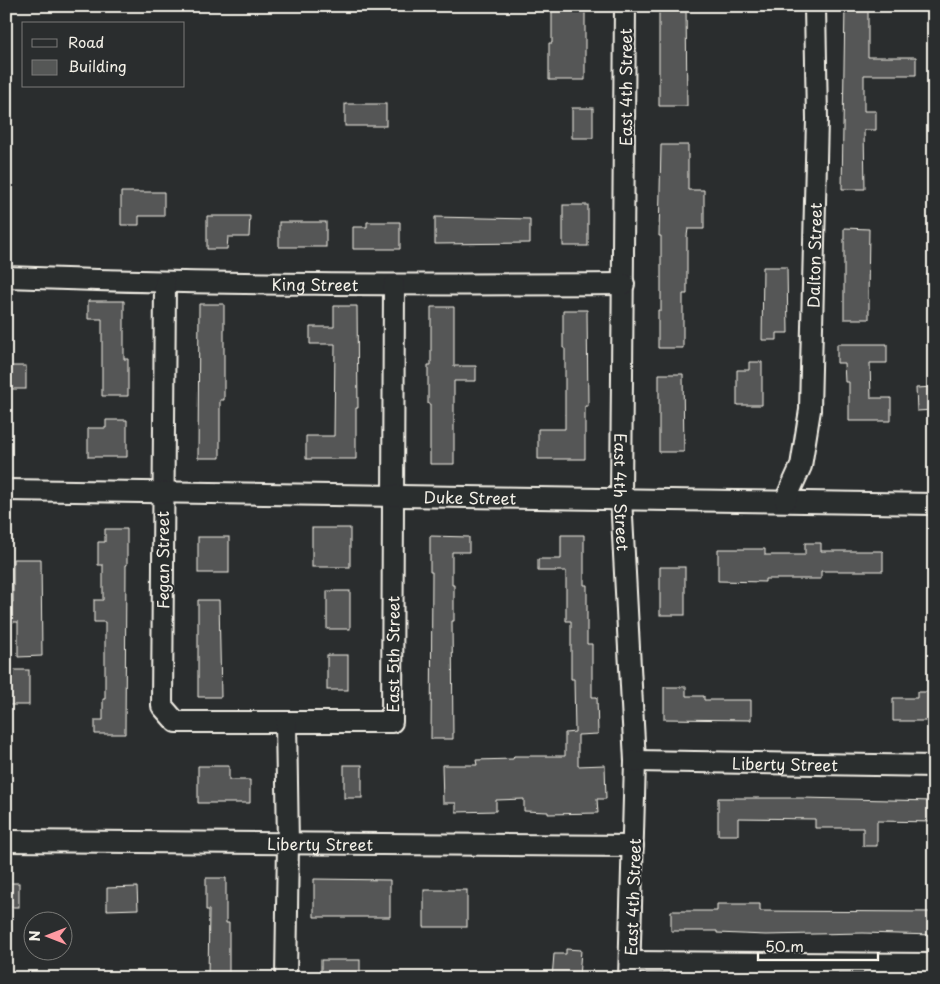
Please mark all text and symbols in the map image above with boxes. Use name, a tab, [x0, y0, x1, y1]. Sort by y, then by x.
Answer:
legend	[22, 22, 185, 88]
street label: East 4th Street	[613, 28, 637, 146]
text: Road	[68, 30, 104, 53]
text: Building	[68, 54, 127, 77]
street label: Dalton Street	[800, 202, 827, 308]
street label: King Street	[271, 271, 359, 296]
street label: East 4th Street	[609, 433, 636, 552]
street label: Duke Street	[423, 484, 517, 510]
street label: Fegan Street	[150, 511, 174, 609]
street label: East 5th Street	[380, 595, 405, 713]
street label: Liberty Street	[732, 751, 839, 776]
street label: Liberty Street	[267, 831, 374, 856]
street label: East 4th Street	[618, 837, 646, 956]
north arrow	[22, 912, 72, 962]
scale bar	[758, 929, 878, 961]
text: N	[24, 930, 45, 942]
text: 50 m	[765, 934, 804, 957]

